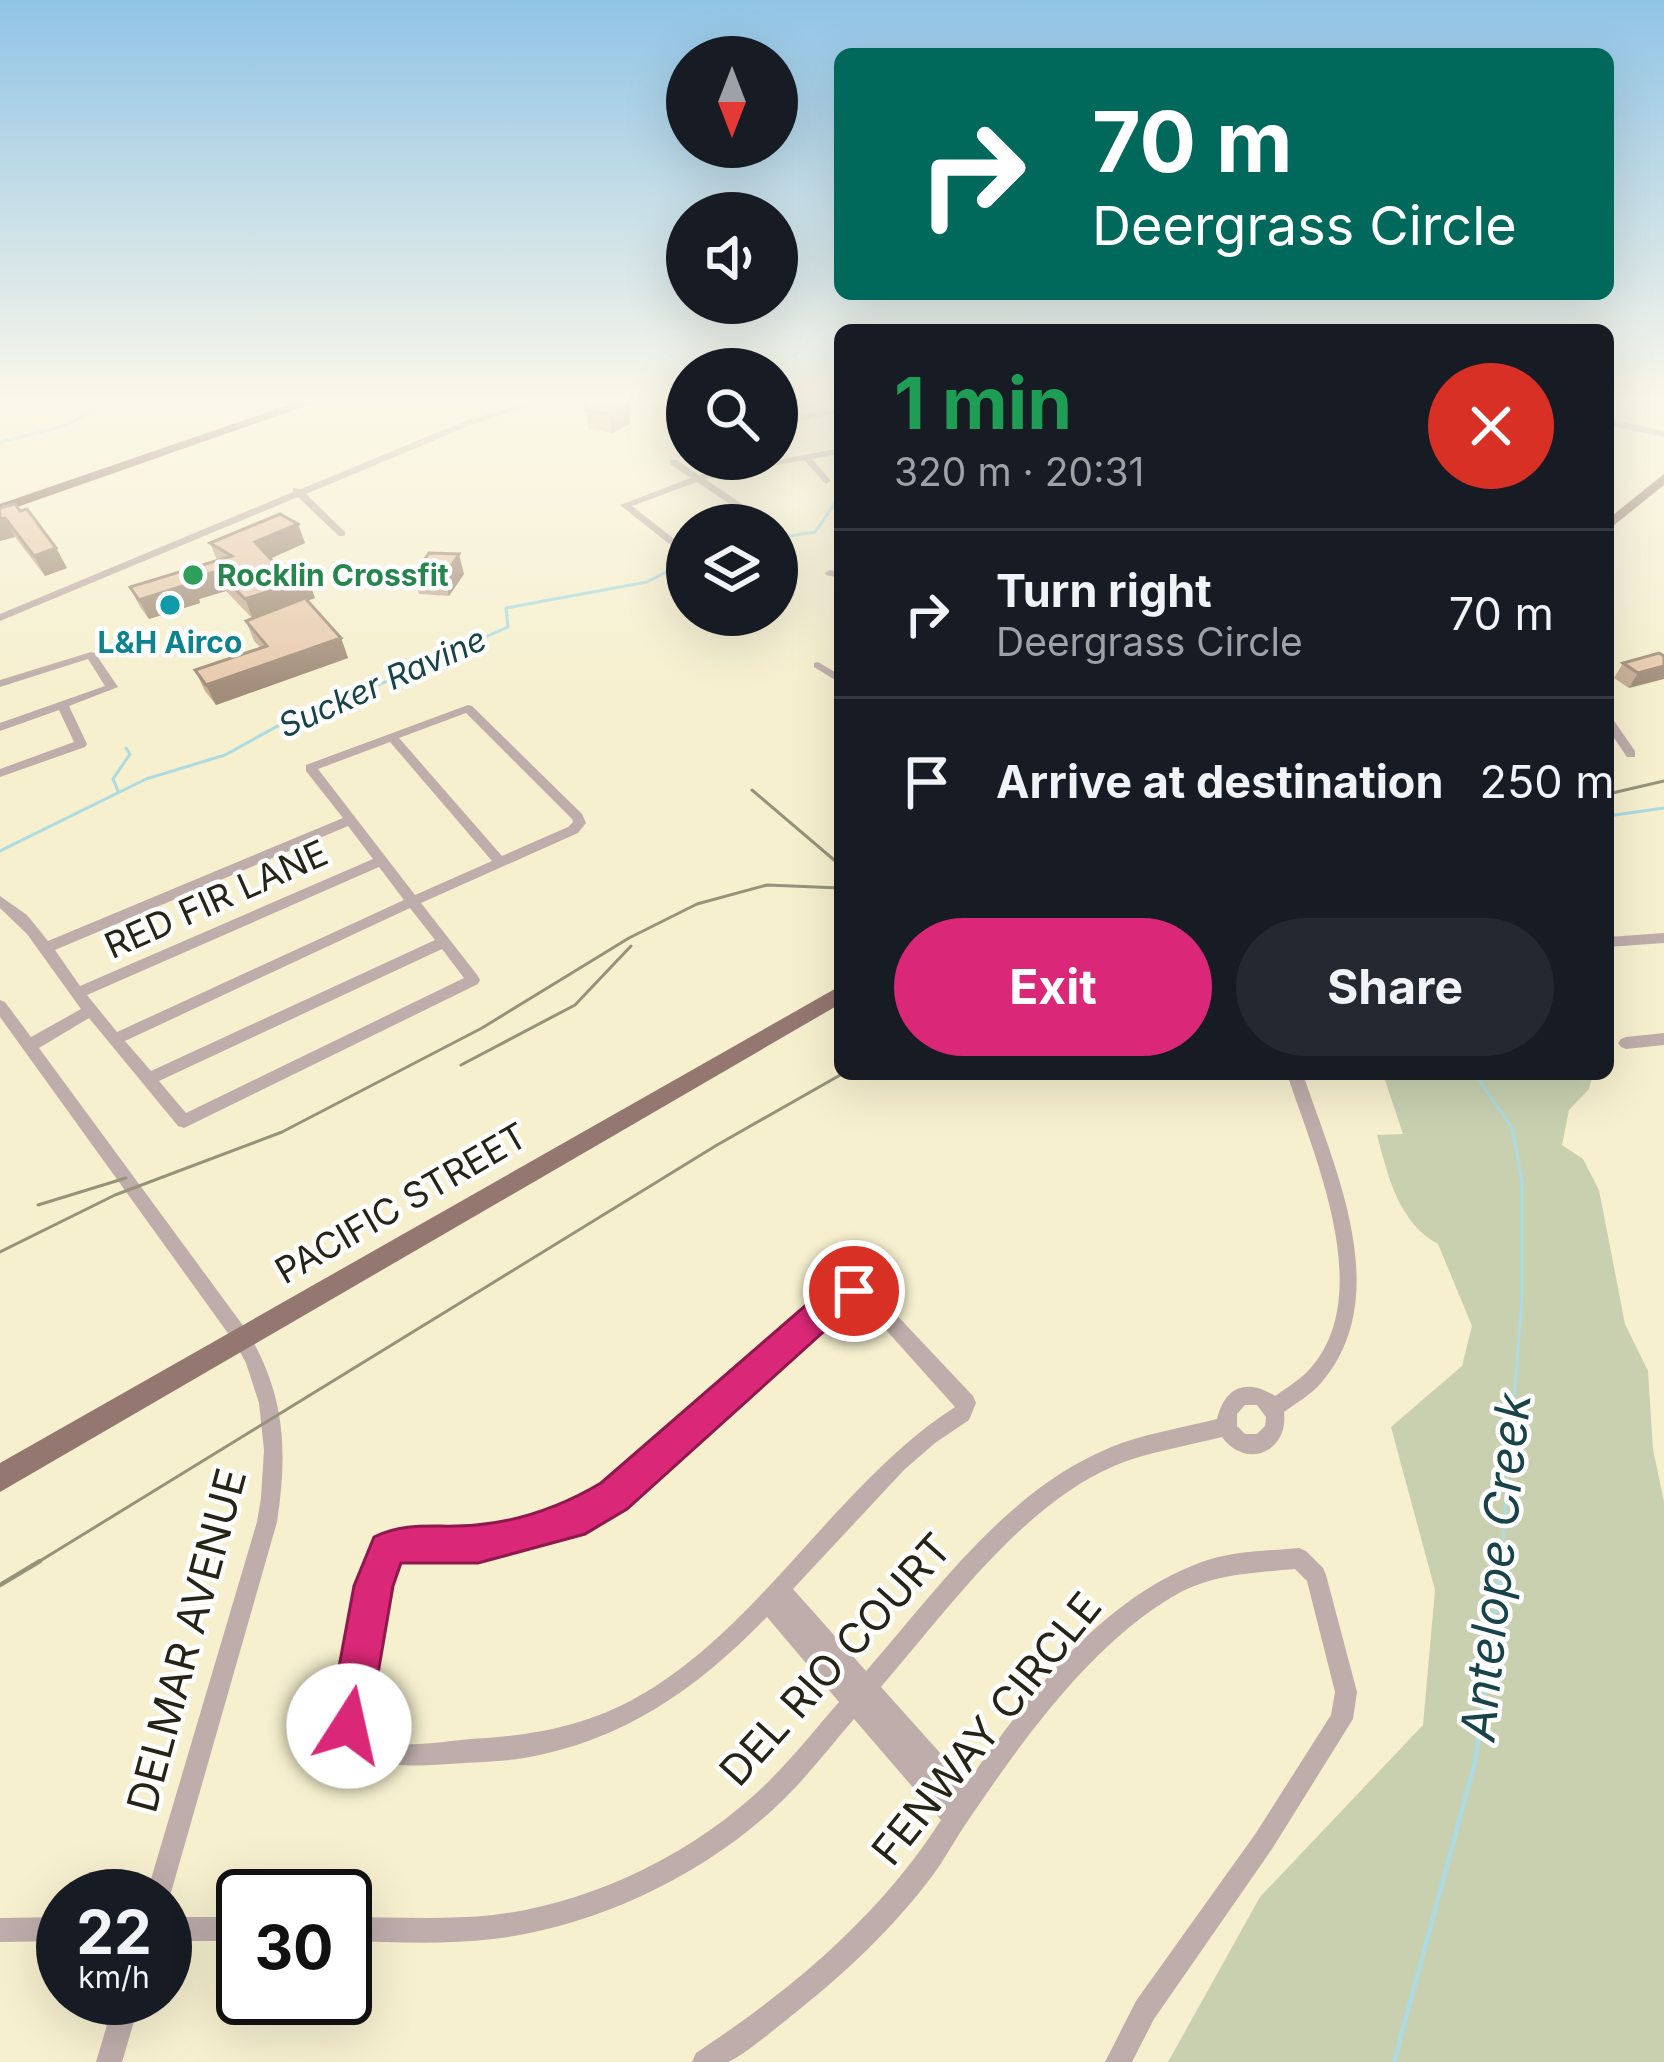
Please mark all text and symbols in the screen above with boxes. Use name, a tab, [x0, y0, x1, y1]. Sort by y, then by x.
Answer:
north arrow	[666, 36, 798, 168]
map controls	[666, 36, 798, 636]
text: 70 m	[1092, 91, 1293, 192]
icon: right	[894, 96, 1050, 252]
button: sound	[666, 192, 798, 324]
text: Deergrass Circle	[1092, 193, 1517, 258]
button: search	[666, 348, 798, 480]
text: 1 min	[894, 359, 1072, 446]
button: close	[1428, 363, 1554, 489]
text: 320 m · 20:31	[894, 448, 1144, 495]
button: layers	[666, 504, 798, 636]
place label: Rocklin Crossfit	[217, 557, 449, 593]
marker: Rocklin Crossfit	[180, 562, 206, 588]
text: Turn right	[996, 563, 1212, 618]
icon: right	[894, 581, 960, 647]
text: 70 m	[1449, 586, 1554, 641]
marker: L&H Airco	[157, 592, 183, 618]
water label: Sucker Ravine	[272, 618, 492, 746]
text: Deergrass Circle	[996, 618, 1303, 665]
place label: L&H Airco	[98, 624, 242, 660]
icon: arrive	[894, 749, 960, 815]
text: Arrive at destination	[996, 754, 1443, 809]
text: 250 m	[1479, 754, 1615, 809]
street label: RED FIR LANE	[98, 830, 334, 968]
button: Exit	[894, 918, 1212, 1056]
button: Share	[1236, 918, 1554, 1056]
street label: PACIFIC STREET	[267, 1113, 535, 1293]
pin	[803, 1240, 905, 1342]
icon: arrive	[821, 1258, 887, 1324]
water label: Antelope Creek	[1447, 1389, 1543, 1745]
street label: DELMAR AVENUE	[116, 1463, 256, 1817]
street label: DEL RIO COURT	[708, 1522, 962, 1796]
street label: FENWAY CIRCLE	[861, 1582, 1111, 1874]
position arrow	[286, 1663, 412, 1789]
speed limit sign: 30	[216, 1869, 372, 2025]
text: 22	[76, 1896, 152, 1968]
text: km/h	[78, 1959, 150, 1995]

